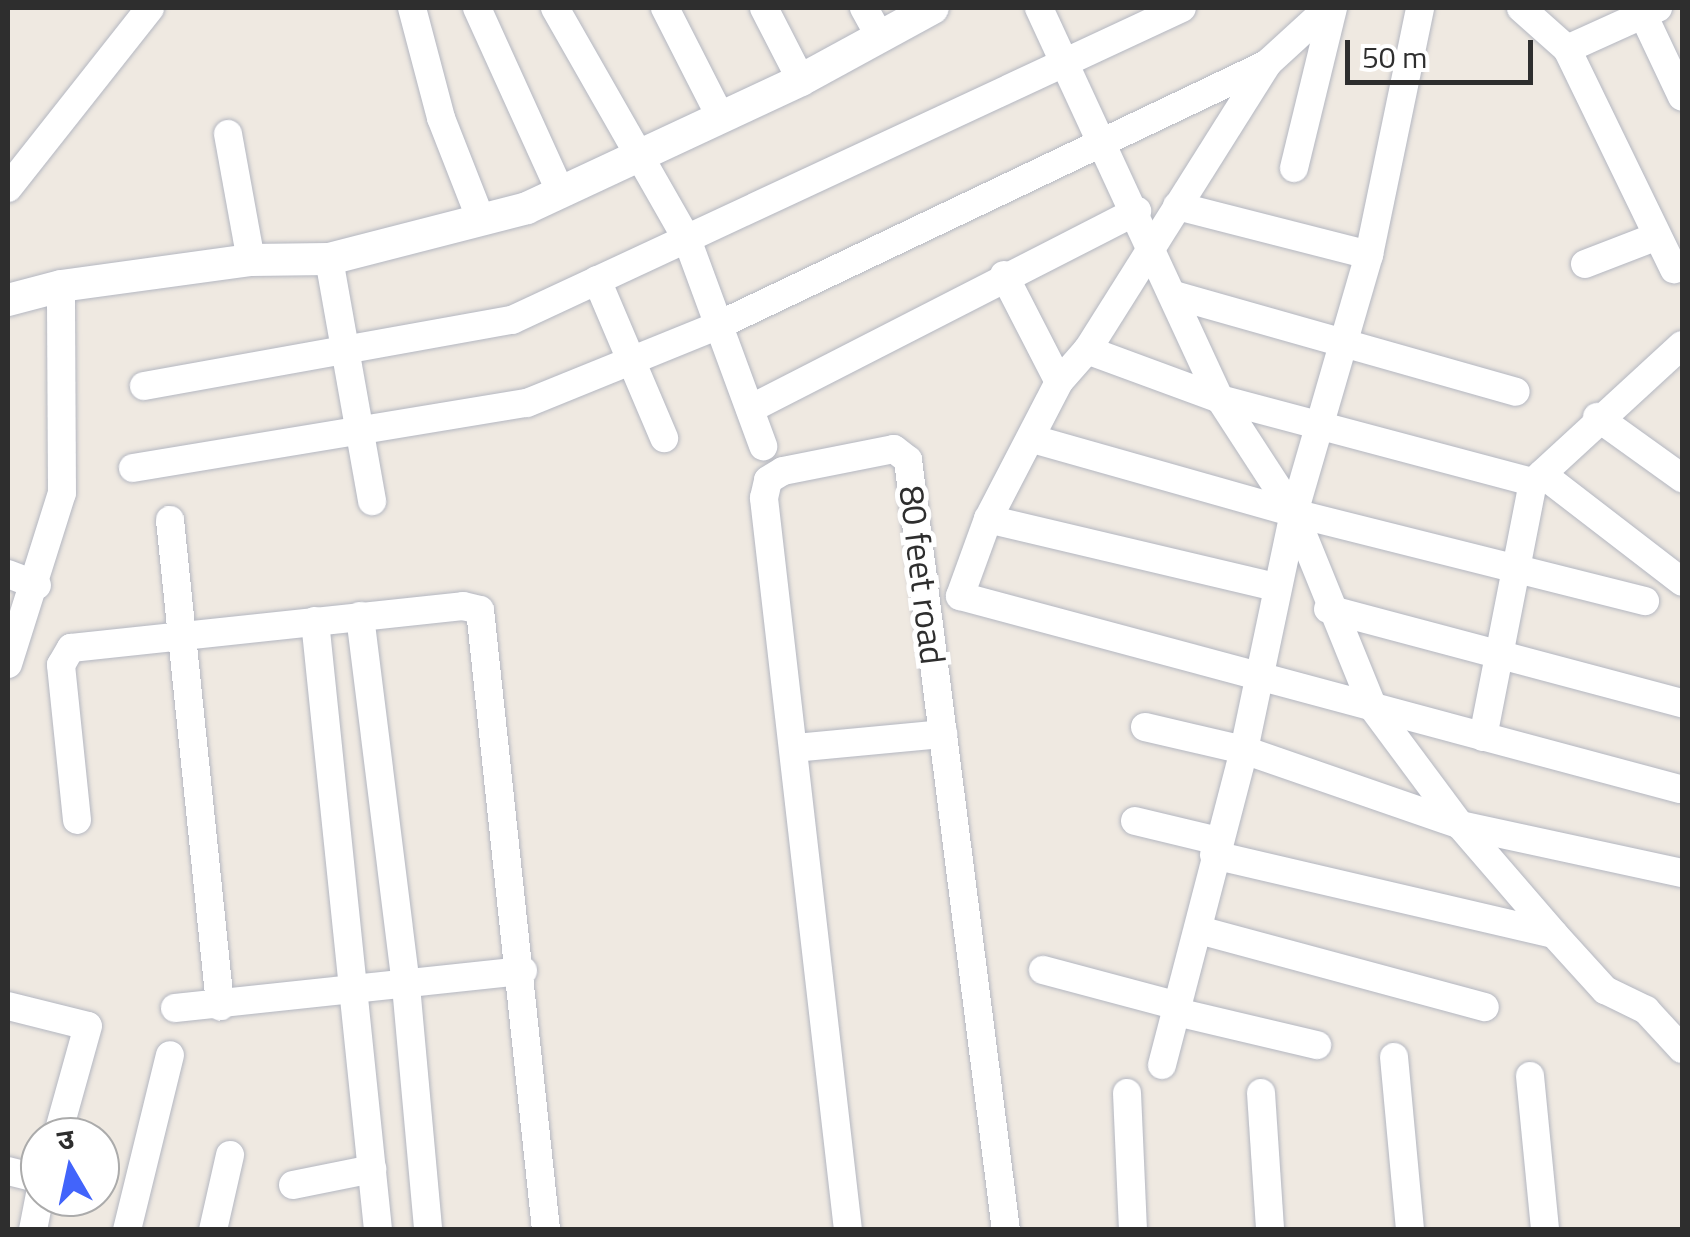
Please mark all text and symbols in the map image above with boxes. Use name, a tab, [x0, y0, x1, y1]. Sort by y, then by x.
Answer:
scale bar	[1350, 20, 1538, 82]
text: 50 m	[1362, 34, 1427, 80]
street label: 80 feet road	[891, 483, 955, 667]
text: उ	[54, 1116, 77, 1161]
north arrow	[20, 1117, 120, 1217]

